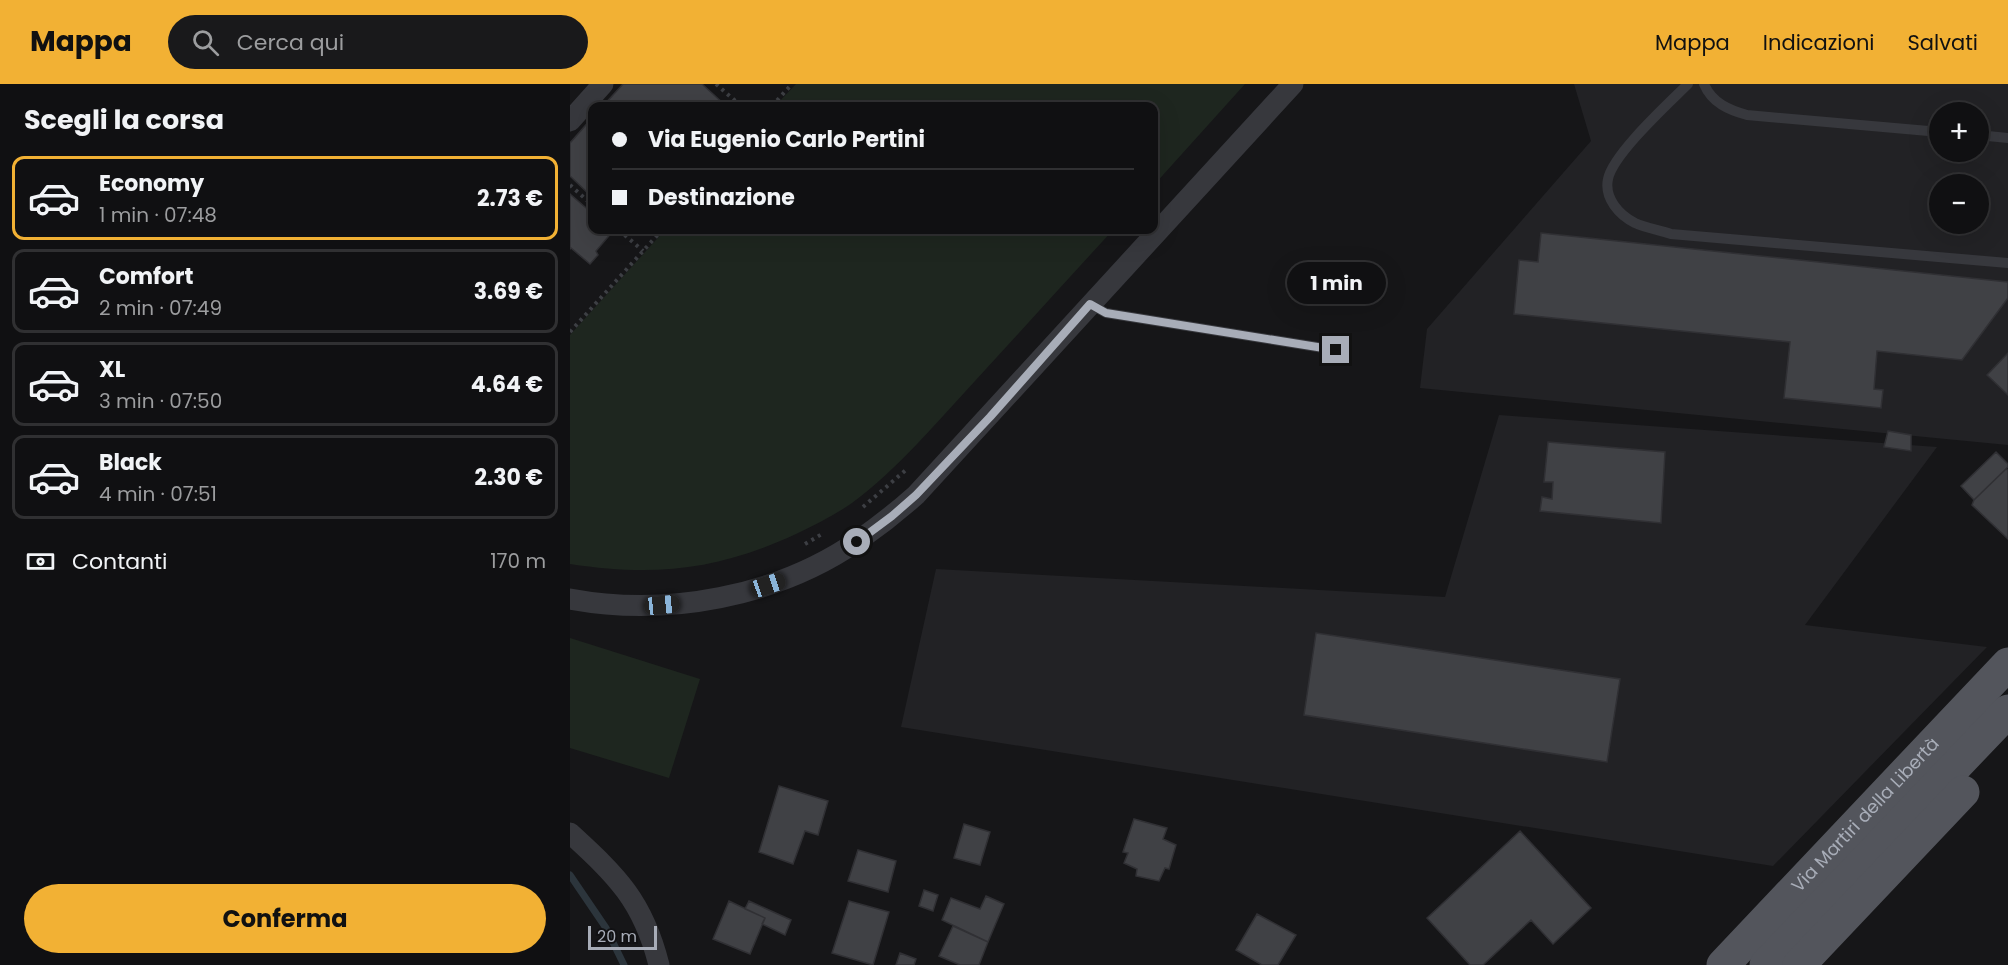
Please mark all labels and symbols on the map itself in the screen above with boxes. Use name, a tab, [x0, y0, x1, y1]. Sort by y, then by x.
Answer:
callout: 1 min	[1286, 263, 1386, 305]
route end	[1322, 336, 1349, 363]
route start	[843, 528, 870, 555]
car	[748, 571, 788, 599]
car	[643, 594, 681, 616]
street label: Via Martiri della Libertà	[1785, 731, 1945, 897]
scale bar	[588, 923, 657, 950]

